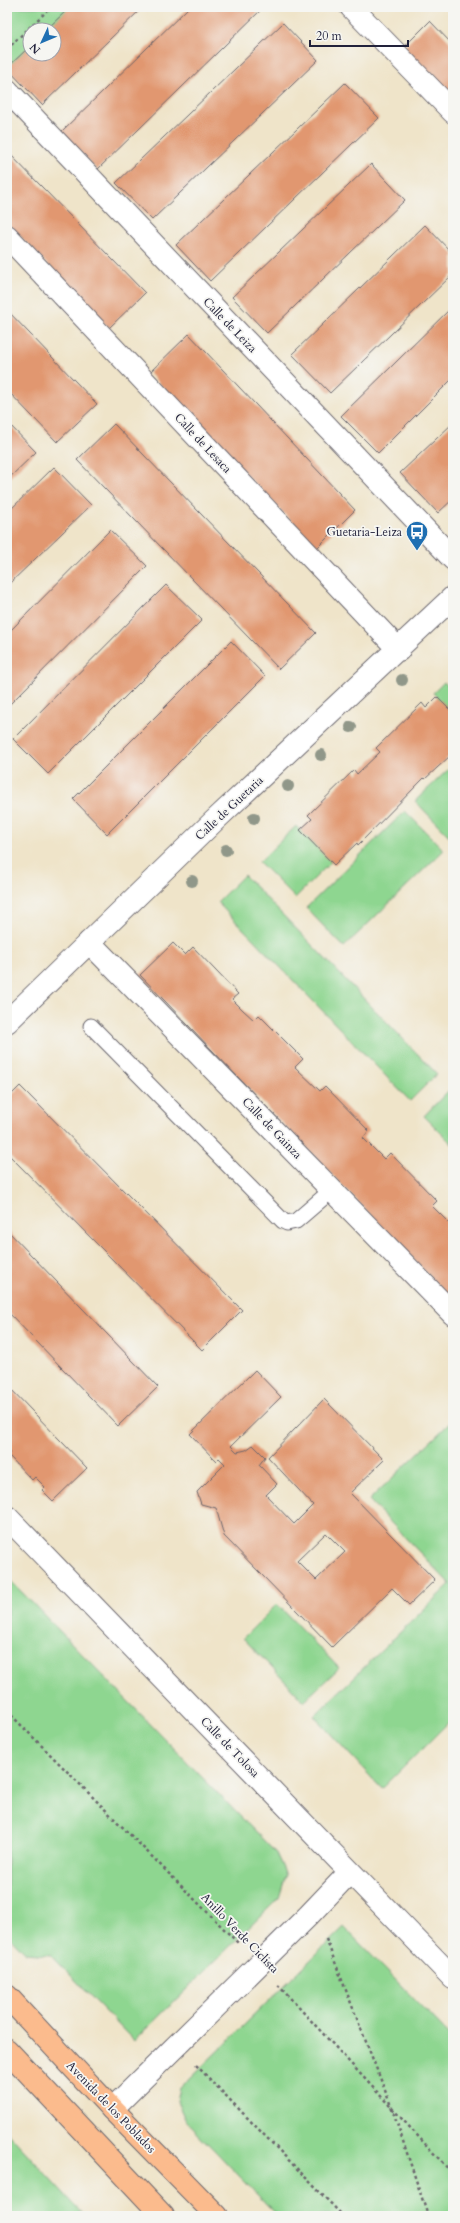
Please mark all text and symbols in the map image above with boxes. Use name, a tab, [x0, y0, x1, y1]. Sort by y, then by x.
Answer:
north arrow	[22, 22, 62, 62]
scale bar	[310, 22, 408, 48]
text: 20 m	[316, 28, 343, 44]
text: N	[26, 40, 44, 57]
street label: Calle de Leiza	[200, 294, 261, 357]
street label: Calle de Lesaca	[171, 409, 236, 477]
bus stop icon: Guetaria-Leiza	[404, 519, 430, 552]
place label: Guetaria-Leiza	[327, 524, 403, 540]
street label: Calle de Guetaria	[191, 772, 267, 844]
street label: Calle de Gainza	[239, 1094, 306, 1163]
street label: Calle de Tolosa	[197, 1713, 263, 1781]
street label: Anillo Verde Ciclista	[198, 1889, 283, 1977]
street label: Avenida de los Poblados	[63, 2058, 159, 2156]

